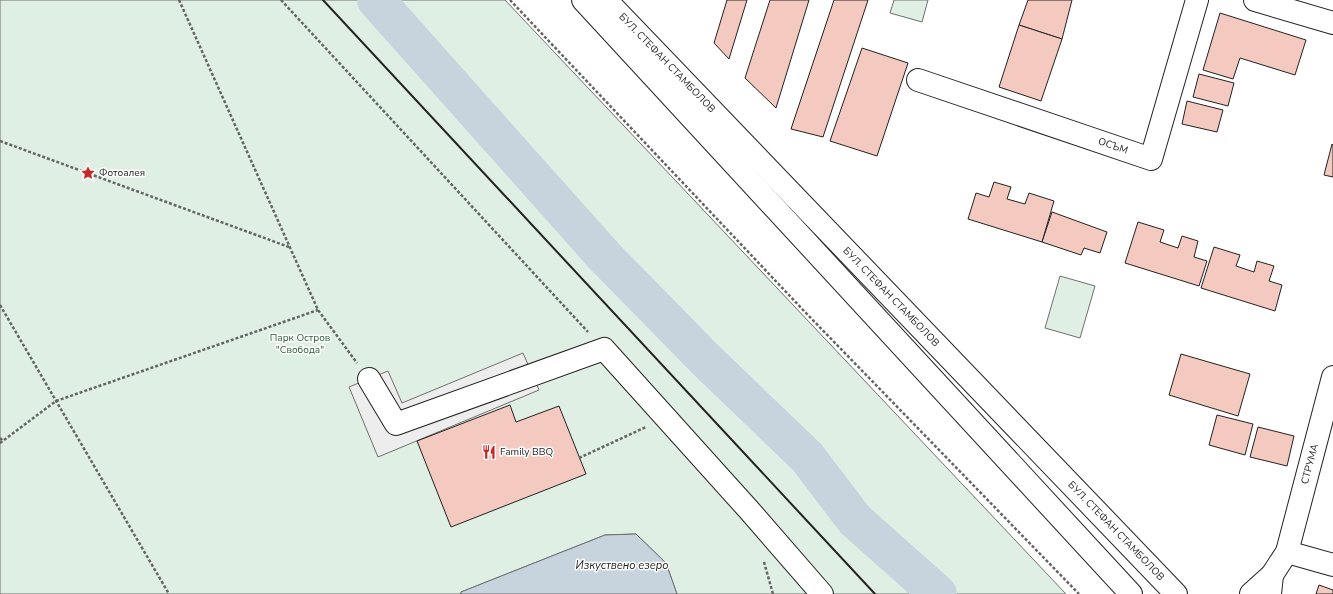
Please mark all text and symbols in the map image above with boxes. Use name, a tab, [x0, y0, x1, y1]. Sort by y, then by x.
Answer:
street label: БУЛ. СТЕФАН СТАМБОЛОВ	[616, 10, 719, 116]
street label: ОСЪМ	[1096, 134, 1130, 158]
place icon: Фотоалея	[80, 165, 96, 181]
place label: Фотоалея	[99, 166, 145, 180]
street label: БУЛ. СТЕФАН СТАМБОЛОВ	[840, 244, 943, 350]
park label: Парк Остров "Свобода"	[270, 331, 331, 357]
street label: СТРУМА	[1298, 442, 1322, 486]
restaurant icon: Family BBQ	[481, 444, 497, 460]
place label: Family BBQ	[500, 445, 554, 459]
street label: БУЛ. СТЕФАН СТАМБОЛОВ	[1065, 478, 1168, 584]
water label: Изкуствено езеро	[576, 558, 668, 573]

